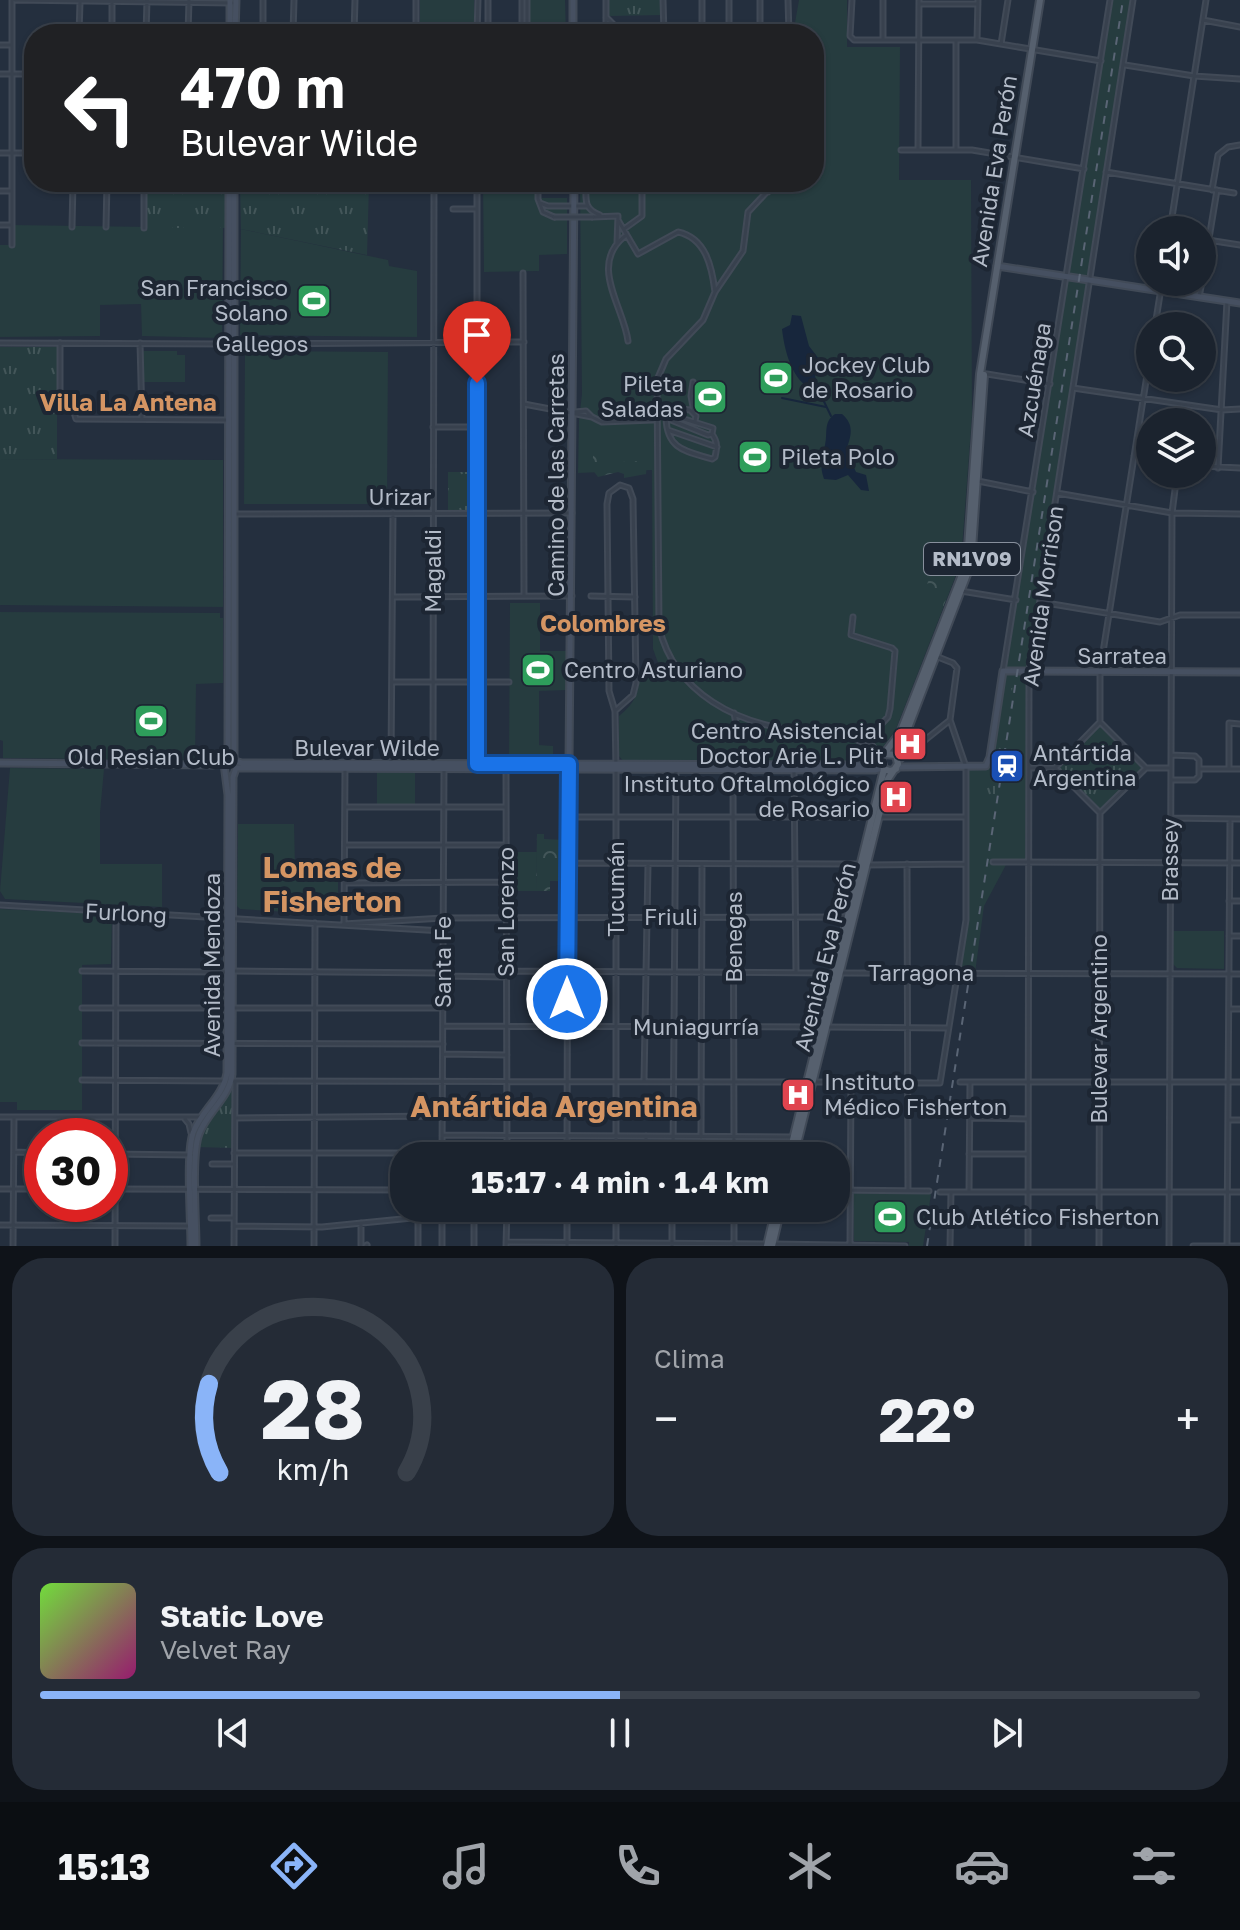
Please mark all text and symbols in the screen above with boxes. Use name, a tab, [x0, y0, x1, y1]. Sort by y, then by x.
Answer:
text: 470 m	[180, 53, 345, 120]
icon: left	[48, 56, 152, 160]
street label: Avenida Eva Perón	[965, 73, 1022, 269]
text: Bulevar Wilde	[180, 121, 418, 164]
map controls	[1136, 216, 1216, 488]
button: sound	[1136, 216, 1216, 296]
place label: San Francisco Solano	[140, 274, 288, 326]
sports icon: San Francisco Solano	[295, 282, 333, 320]
pin	[443, 301, 511, 383]
button: search	[1136, 312, 1216, 392]
icon: arrive	[455, 313, 499, 357]
street label: Azcuénaga	[1011, 320, 1056, 439]
street label: Gallegos	[216, 330, 308, 357]
place label: Jockey Club de Rosario	[802, 351, 930, 403]
street label: Camino de las Carretas	[542, 353, 569, 597]
sports icon: Jockey Club de Rosario	[757, 359, 795, 397]
place label: Pileta Saladas	[600, 370, 684, 422]
sports icon: Pileta Saladas	[691, 378, 729, 416]
district label: Villa La Antena	[39, 387, 217, 416]
button: layers	[1136, 408, 1216, 488]
sports icon: Pileta Polo	[736, 438, 774, 476]
place label: Pileta Polo	[781, 443, 895, 470]
street label: Urizar	[369, 483, 432, 510]
street label: Avenida Morrison	[1016, 504, 1069, 688]
street label: Magaldi	[419, 529, 446, 613]
road number: RN1V09	[924, 543, 1020, 575]
district label: Colombres	[540, 608, 666, 637]
street label: Sarratea	[1077, 642, 1167, 669]
sports icon: Centro Asturiano	[519, 651, 557, 689]
place label: Centro Asturiano	[564, 656, 743, 683]
sports icon: Old Resian Club	[132, 702, 170, 740]
place label: Centro Asistencial Doctor Arie L. Plit	[691, 717, 884, 769]
hospital icon: Centro Asistencial Doctor Arie L. Plit	[891, 725, 929, 763]
street label: Bulevar Wilde	[294, 734, 440, 761]
place label: Antártida Argentina	[1033, 739, 1136, 791]
place label: Old Resian Club	[67, 743, 235, 770]
station icon: Antártida Argentina	[988, 747, 1026, 785]
place label: Instituto Oftalmológico de Rosario	[623, 770, 870, 822]
hospital icon: Instituto Oftalmológico de Rosario	[877, 778, 915, 816]
street label: Brassey	[1156, 818, 1183, 902]
street label: Tucumán	[602, 841, 629, 937]
street label: San Lorenzo	[492, 847, 519, 977]
district label: Lomas de Fisherton	[262, 849, 402, 919]
street label: Avenida Eva Perón	[788, 860, 861, 1054]
street label: Avenida Mendoza	[198, 873, 225, 1057]
street label: Benegas	[720, 891, 747, 983]
street label: Furlong	[84, 897, 168, 928]
street label: Friuli	[644, 903, 698, 930]
street label: Santa Fe	[429, 916, 456, 1008]
street label: Bulevar Argentino	[1085, 934, 1112, 1124]
position arrow	[525, 957, 609, 1041]
street label: Tarragona	[868, 959, 974, 986]
street label: Muniagurría	[633, 1013, 759, 1040]
place label: Instituto Médico Fisherton	[824, 1068, 1007, 1120]
hospital icon: Instituto Médico Fisherton	[779, 1076, 817, 1114]
district label: Antártida Argentina	[410, 1088, 698, 1124]
speed limit sign: 30	[24, 1118, 128, 1222]
text: 15:17 · 4 min · 1.4 km	[471, 1164, 769, 1200]
sports icon: Club Atlético Fisherton	[871, 1198, 909, 1236]
place label: Club Atlético Fisherton	[916, 1203, 1159, 1230]
text: Clima	[654, 1343, 725, 1374]
text: 28	[261, 1357, 365, 1457]
text: 22°	[879, 1383, 975, 1455]
text: −	[654, 1392, 678, 1445]
text: +	[1176, 1392, 1200, 1445]
text: km/h	[277, 1452, 349, 1486]
text: Static Love	[160, 1598, 324, 1634]
text: Velvet Ray	[160, 1634, 291, 1665]
icon: previous	[211, 1711, 255, 1755]
icon: pause	[598, 1711, 642, 1755]
icon: next	[985, 1711, 1029, 1755]
icon: directions	[266, 1838, 322, 1894]
icon: music	[438, 1838, 494, 1894]
icon: phone	[610, 1838, 666, 1894]
icon: climate	[782, 1838, 838, 1894]
icon: car	[954, 1838, 1010, 1894]
icon: filters	[1126, 1838, 1182, 1894]
text: 15:13	[58, 1845, 150, 1888]

